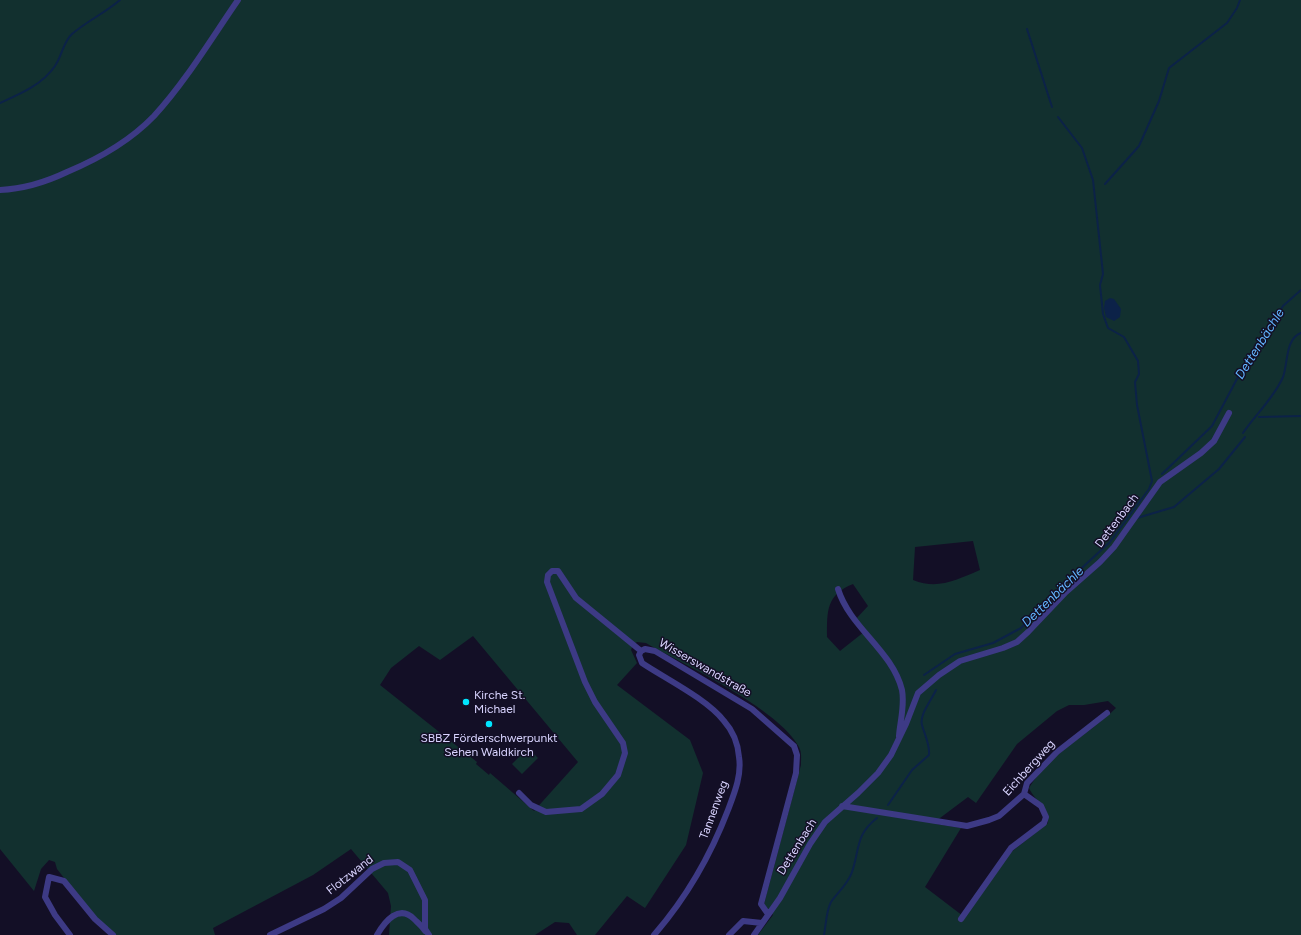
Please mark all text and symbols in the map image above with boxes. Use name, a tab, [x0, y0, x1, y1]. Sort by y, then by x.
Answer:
water label: Dettenbächle	[1232, 306, 1288, 382]
street label: Dettenbach	[1092, 491, 1142, 551]
water label: Dettenbächle	[1019, 564, 1087, 630]
street label: Wisserswandstraße	[656, 636, 754, 700]
place label: Kirche St. Michael	[474, 688, 525, 716]
marker: Kirche St. Michael	[461, 697, 471, 707]
marker: SBBZ Förderschwerpunkt Sehen Waldkirch	[484, 719, 494, 729]
place label: SBBZ Förderschwerpunkt Sehen Waldkirch	[420, 731, 558, 759]
street label: Eichbergweg	[1000, 737, 1058, 799]
street label: Tannenweg	[697, 779, 731, 841]
street label: Dettenbach	[774, 816, 820, 878]
street label: Flotzwand	[324, 852, 376, 898]

